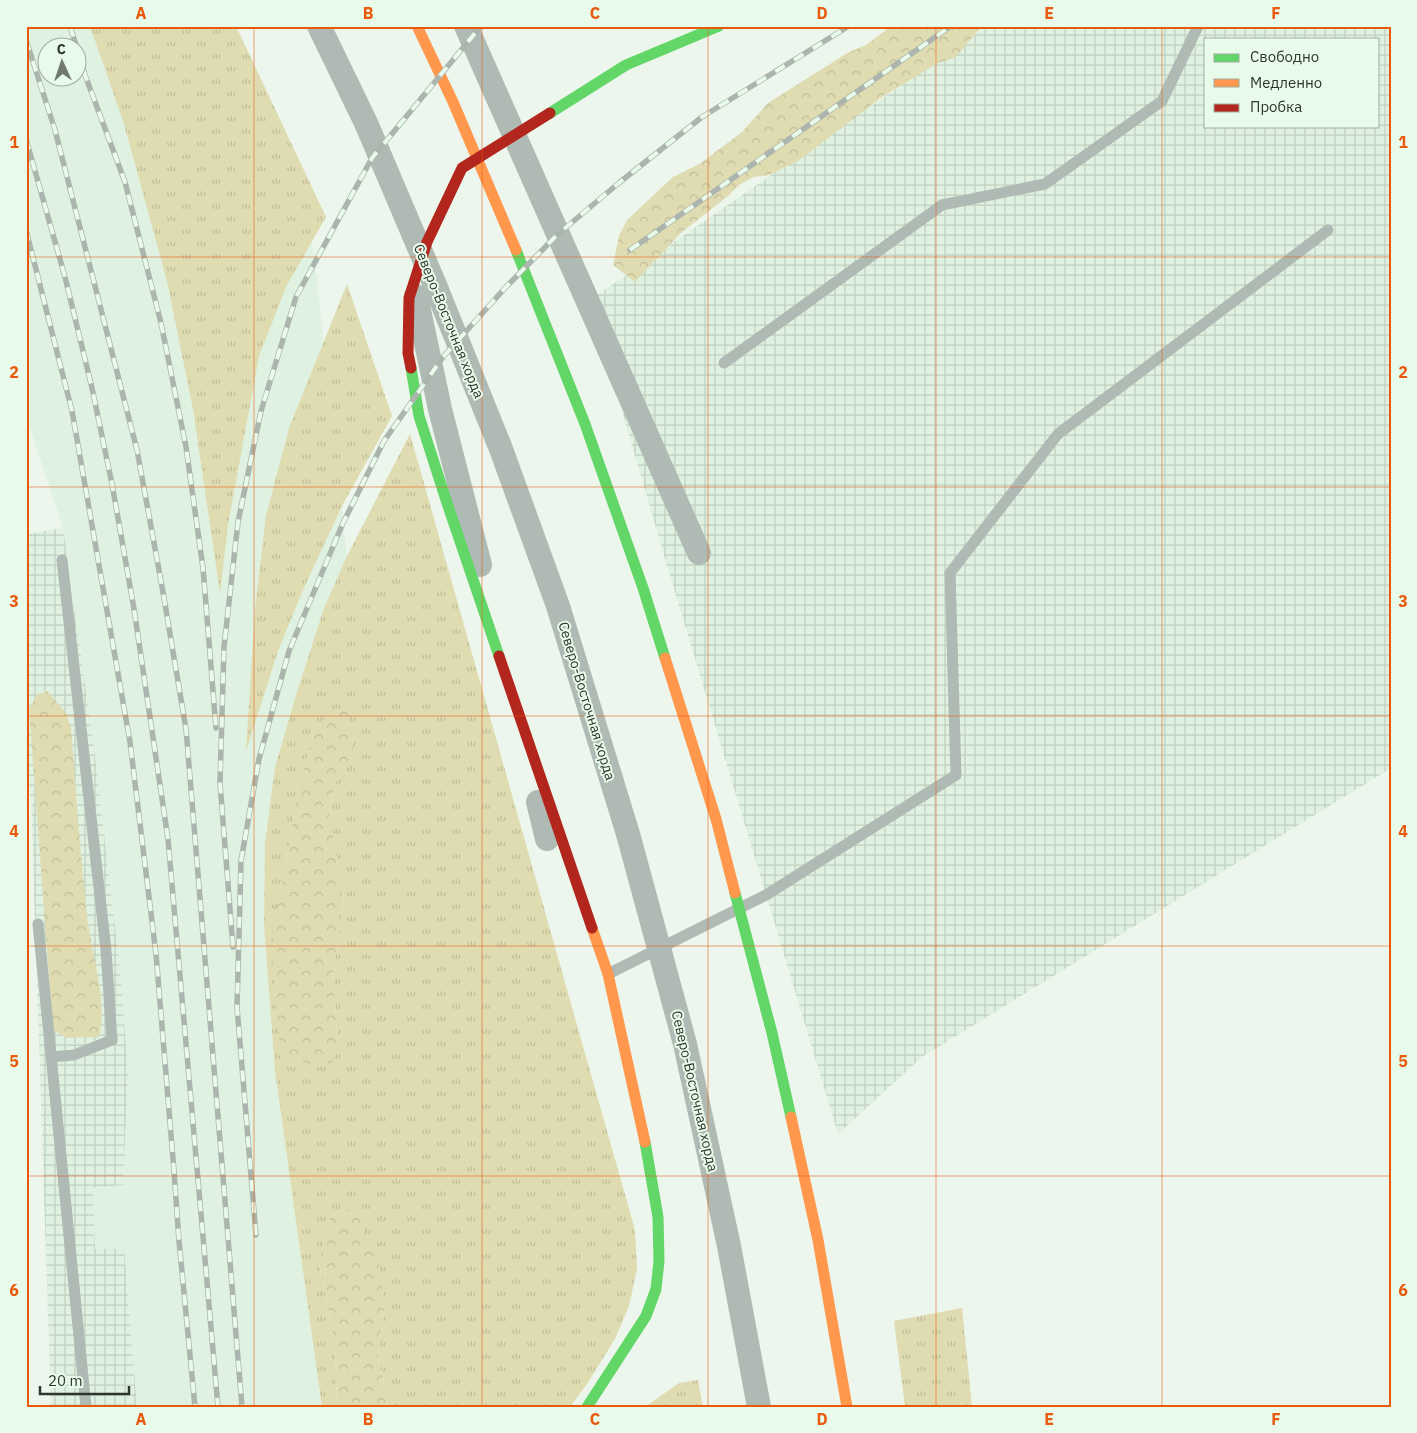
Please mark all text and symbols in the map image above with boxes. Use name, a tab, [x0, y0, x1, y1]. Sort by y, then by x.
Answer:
text: A	[136, 3, 147, 23]
text: B	[363, 3, 374, 23]
text: C	[590, 3, 600, 23]
text: D	[816, 3, 828, 23]
text: E	[1044, 3, 1054, 23]
text: F	[1271, 3, 1281, 23]
north arrow	[38, 38, 88, 88]
legend	[1204, 38, 1380, 128]
text: С	[56, 40, 66, 58]
text: Свободно	[1250, 47, 1319, 66]
text: Медленно	[1250, 73, 1322, 92]
text: Пробка	[1250, 97, 1302, 116]
text: 1	[9, 132, 19, 152]
text: 1	[1398, 132, 1408, 152]
street label: Северо-Восточная хорда	[410, 241, 488, 401]
text: 2	[9, 362, 19, 382]
text: 2	[1398, 362, 1408, 382]
text: 3	[9, 591, 19, 611]
text: 3	[1398, 591, 1408, 611]
street label: Северо-Восточная хорда	[554, 620, 620, 783]
text: 4	[9, 821, 19, 841]
text: 4	[1398, 821, 1408, 841]
street label: Северо-Восточная хорда	[668, 1009, 722, 1174]
text: 5	[9, 1051, 19, 1071]
text: 5	[1398, 1051, 1408, 1071]
text: 6	[9, 1280, 19, 1300]
text: 6	[1398, 1280, 1408, 1300]
scale bar	[40, 1363, 129, 1395]
text: 20 m	[48, 1371, 83, 1390]
text: A	[136, 1409, 147, 1429]
text: B	[363, 1409, 374, 1429]
text: C	[590, 1409, 600, 1429]
text: D	[816, 1409, 828, 1429]
text: E	[1044, 1409, 1054, 1429]
text: F	[1271, 1409, 1281, 1429]

